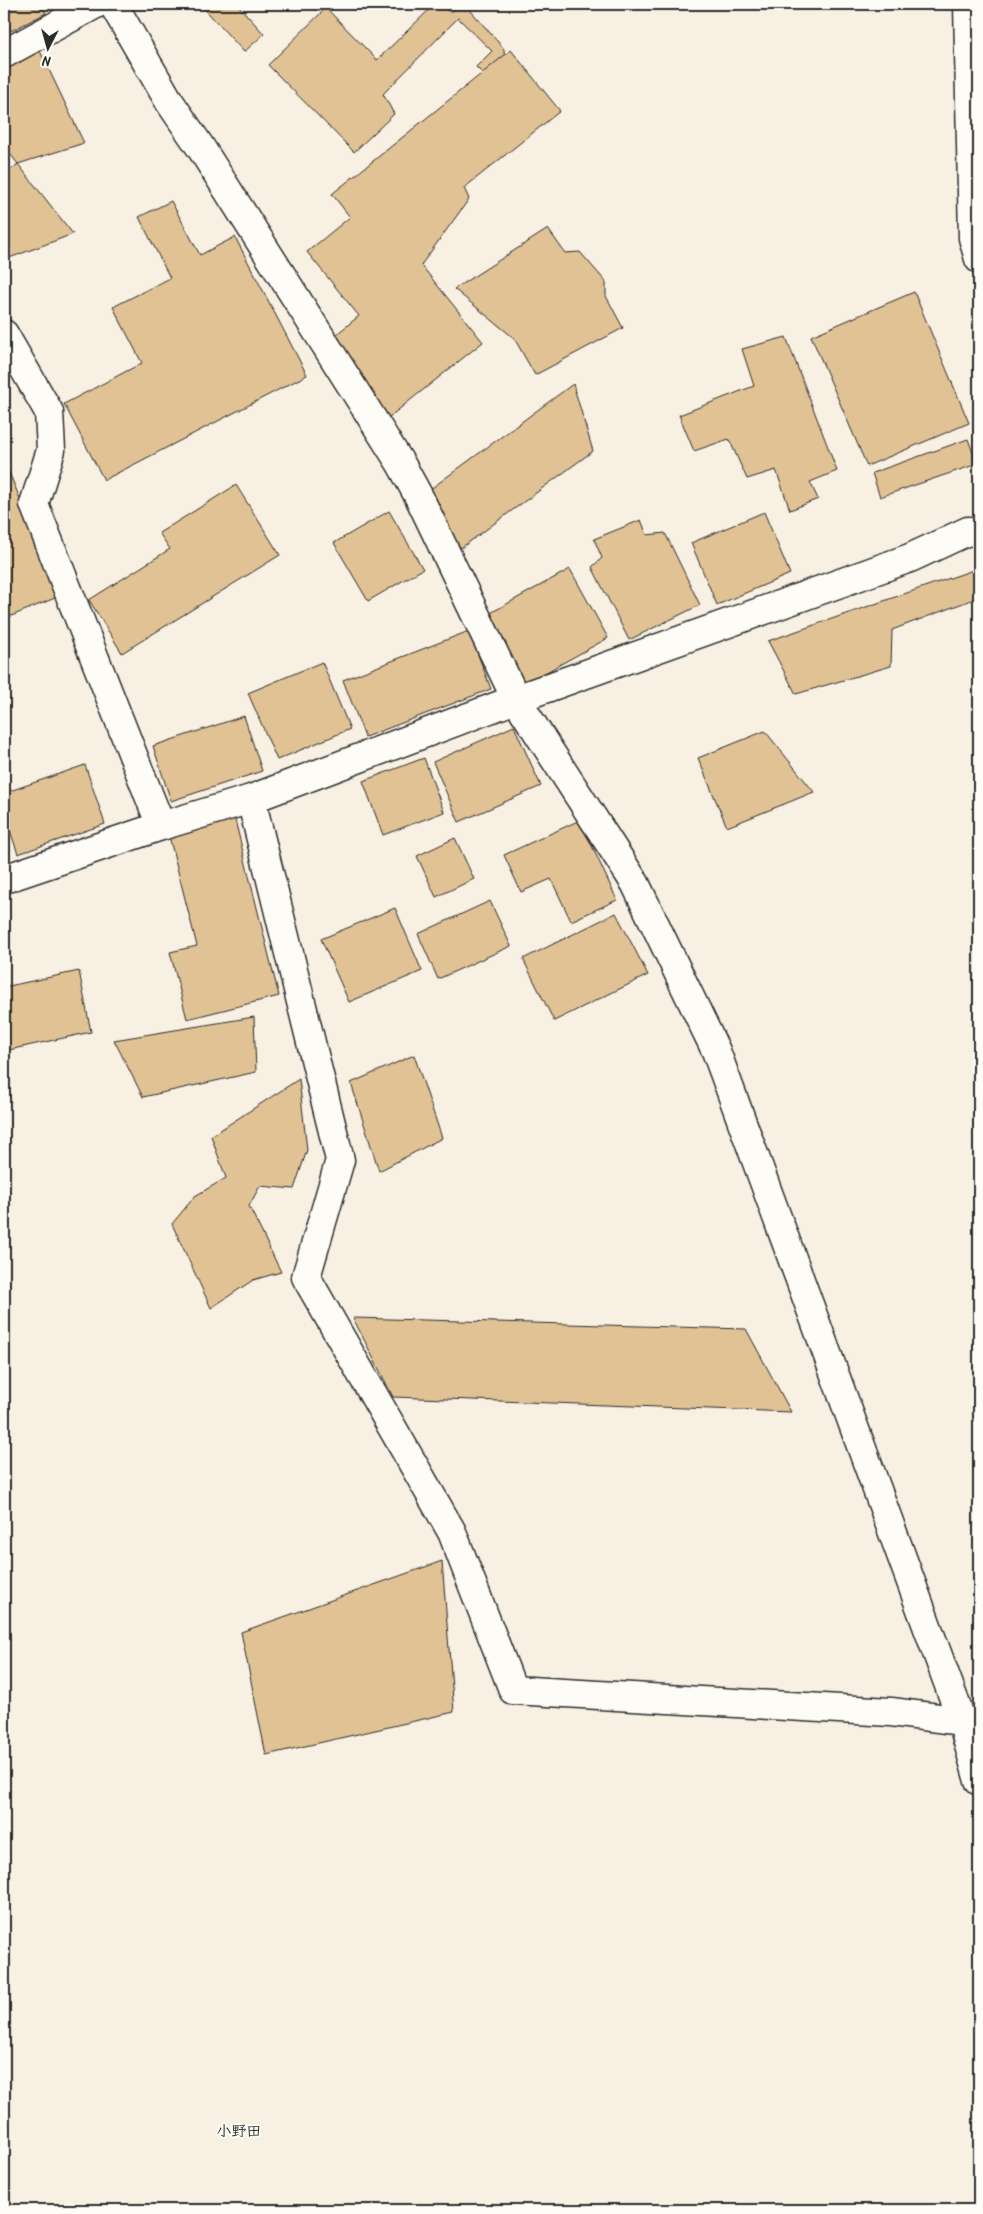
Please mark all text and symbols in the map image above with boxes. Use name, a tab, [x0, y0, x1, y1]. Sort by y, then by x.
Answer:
north arrow	[22, 22, 72, 72]
text: N	[41, 49, 52, 71]
district label: 小野田	[216, 2120, 262, 2144]

